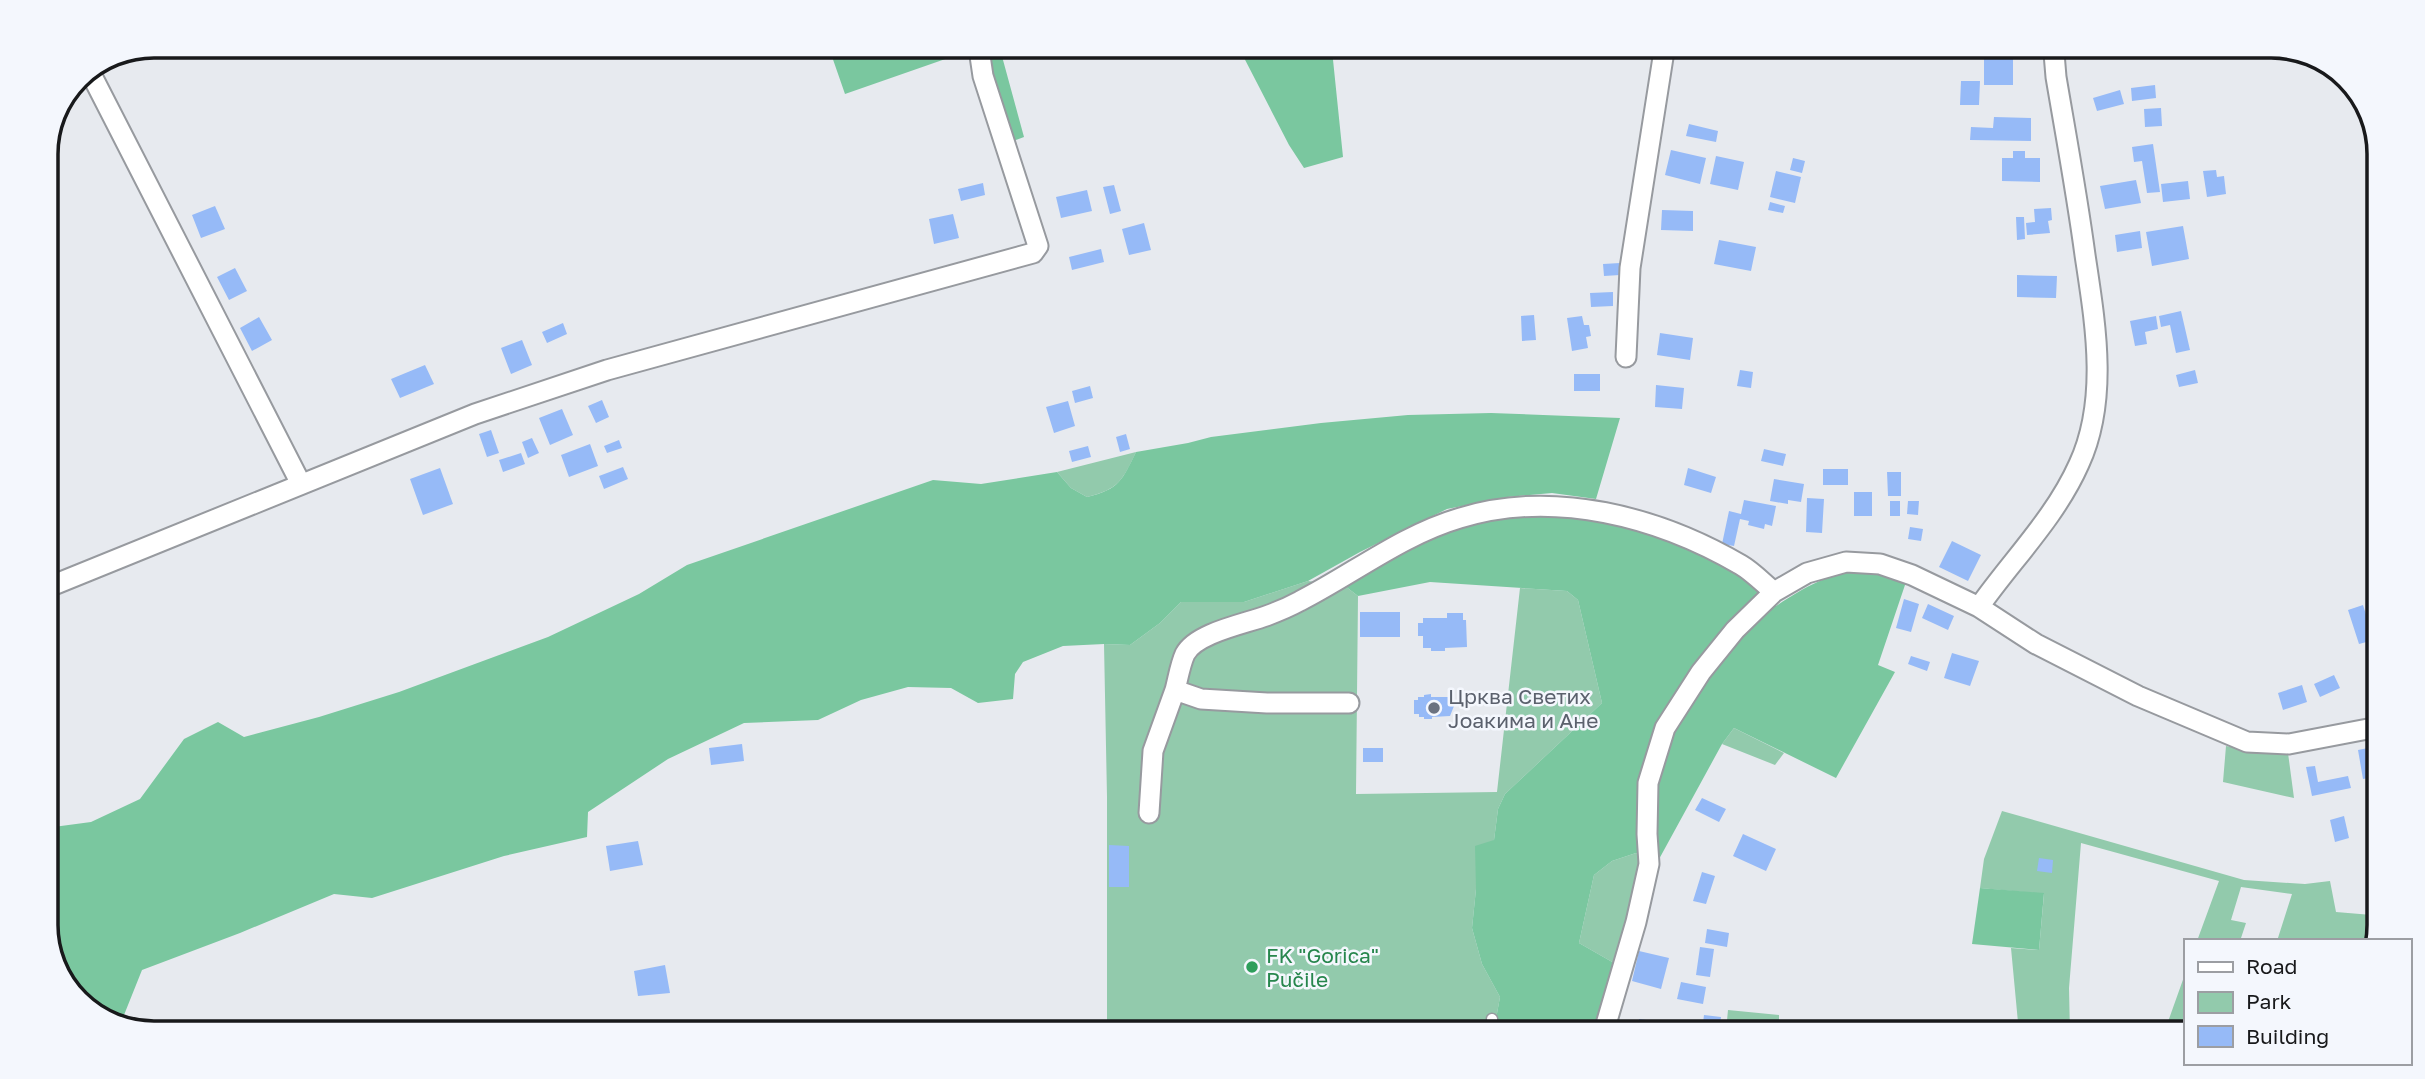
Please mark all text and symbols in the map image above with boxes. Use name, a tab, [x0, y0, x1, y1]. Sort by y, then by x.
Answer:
place label: Црква Светих Јоакима и Ане	[1448, 683, 1598, 733]
marker: Црква Светих Јоакима и Ане	[1426, 700, 1442, 716]
legend	[2184, 939, 2411, 1065]
place label: FK "Gorica" Pučile	[1266, 942, 1379, 992]
text: Road	[2246, 953, 2297, 979]
marker: FK "Gorica" Pučile	[1244, 959, 1260, 975]
text: Park	[2246, 988, 2292, 1014]
text: Building	[2246, 1023, 2329, 1049]

